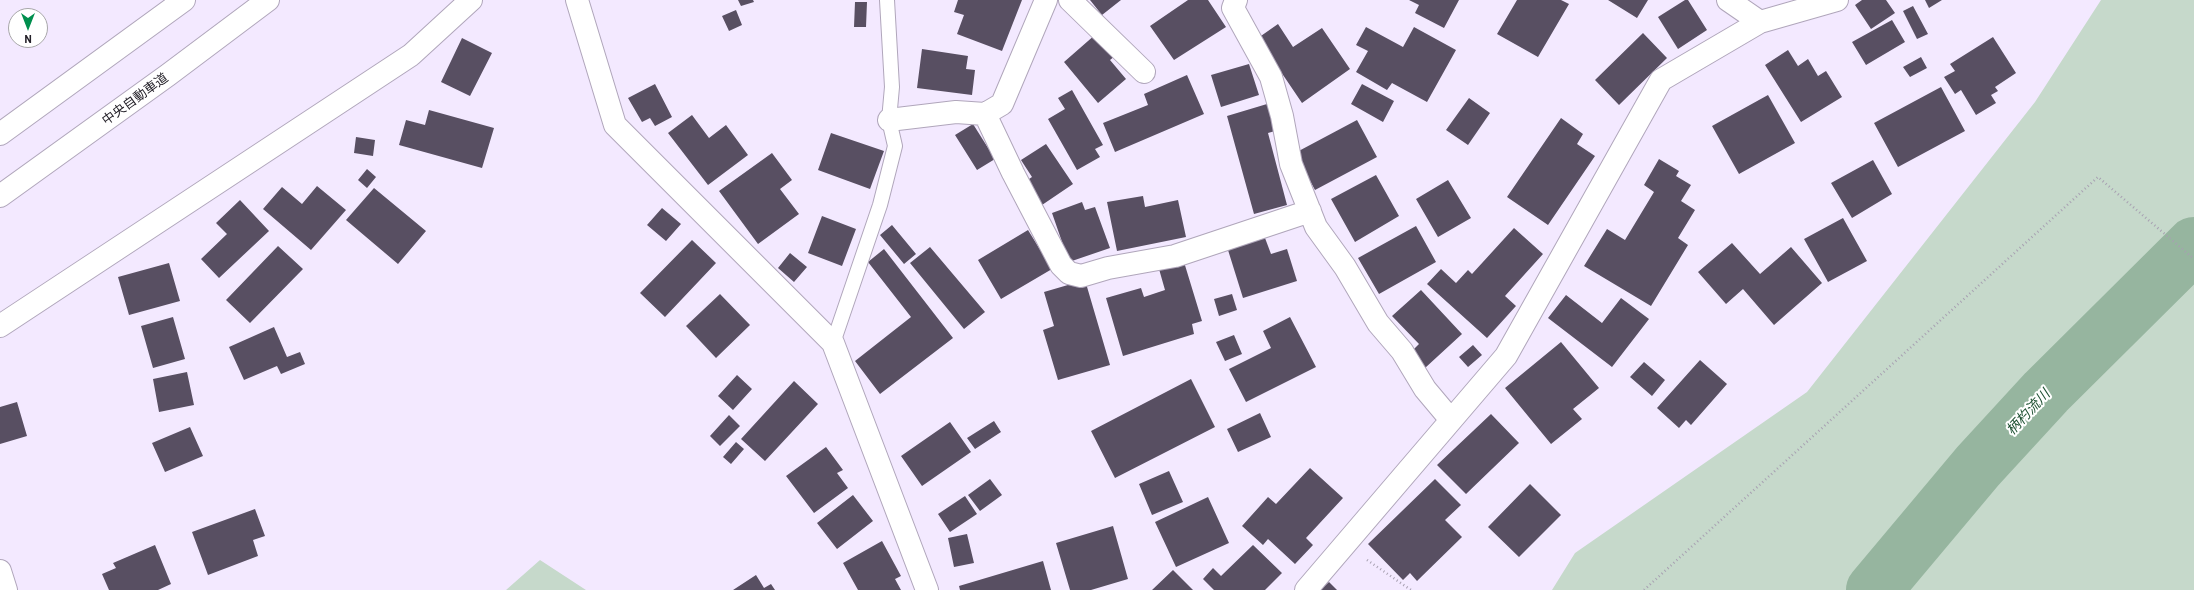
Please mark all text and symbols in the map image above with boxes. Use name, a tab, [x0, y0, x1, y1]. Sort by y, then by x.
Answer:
north arrow	[8, 8, 48, 48]
text: N	[24, 33, 32, 46]
street label: 中央自動車道	[99, 70, 171, 128]
water label: 柄杓流川	[2003, 386, 2053, 438]

